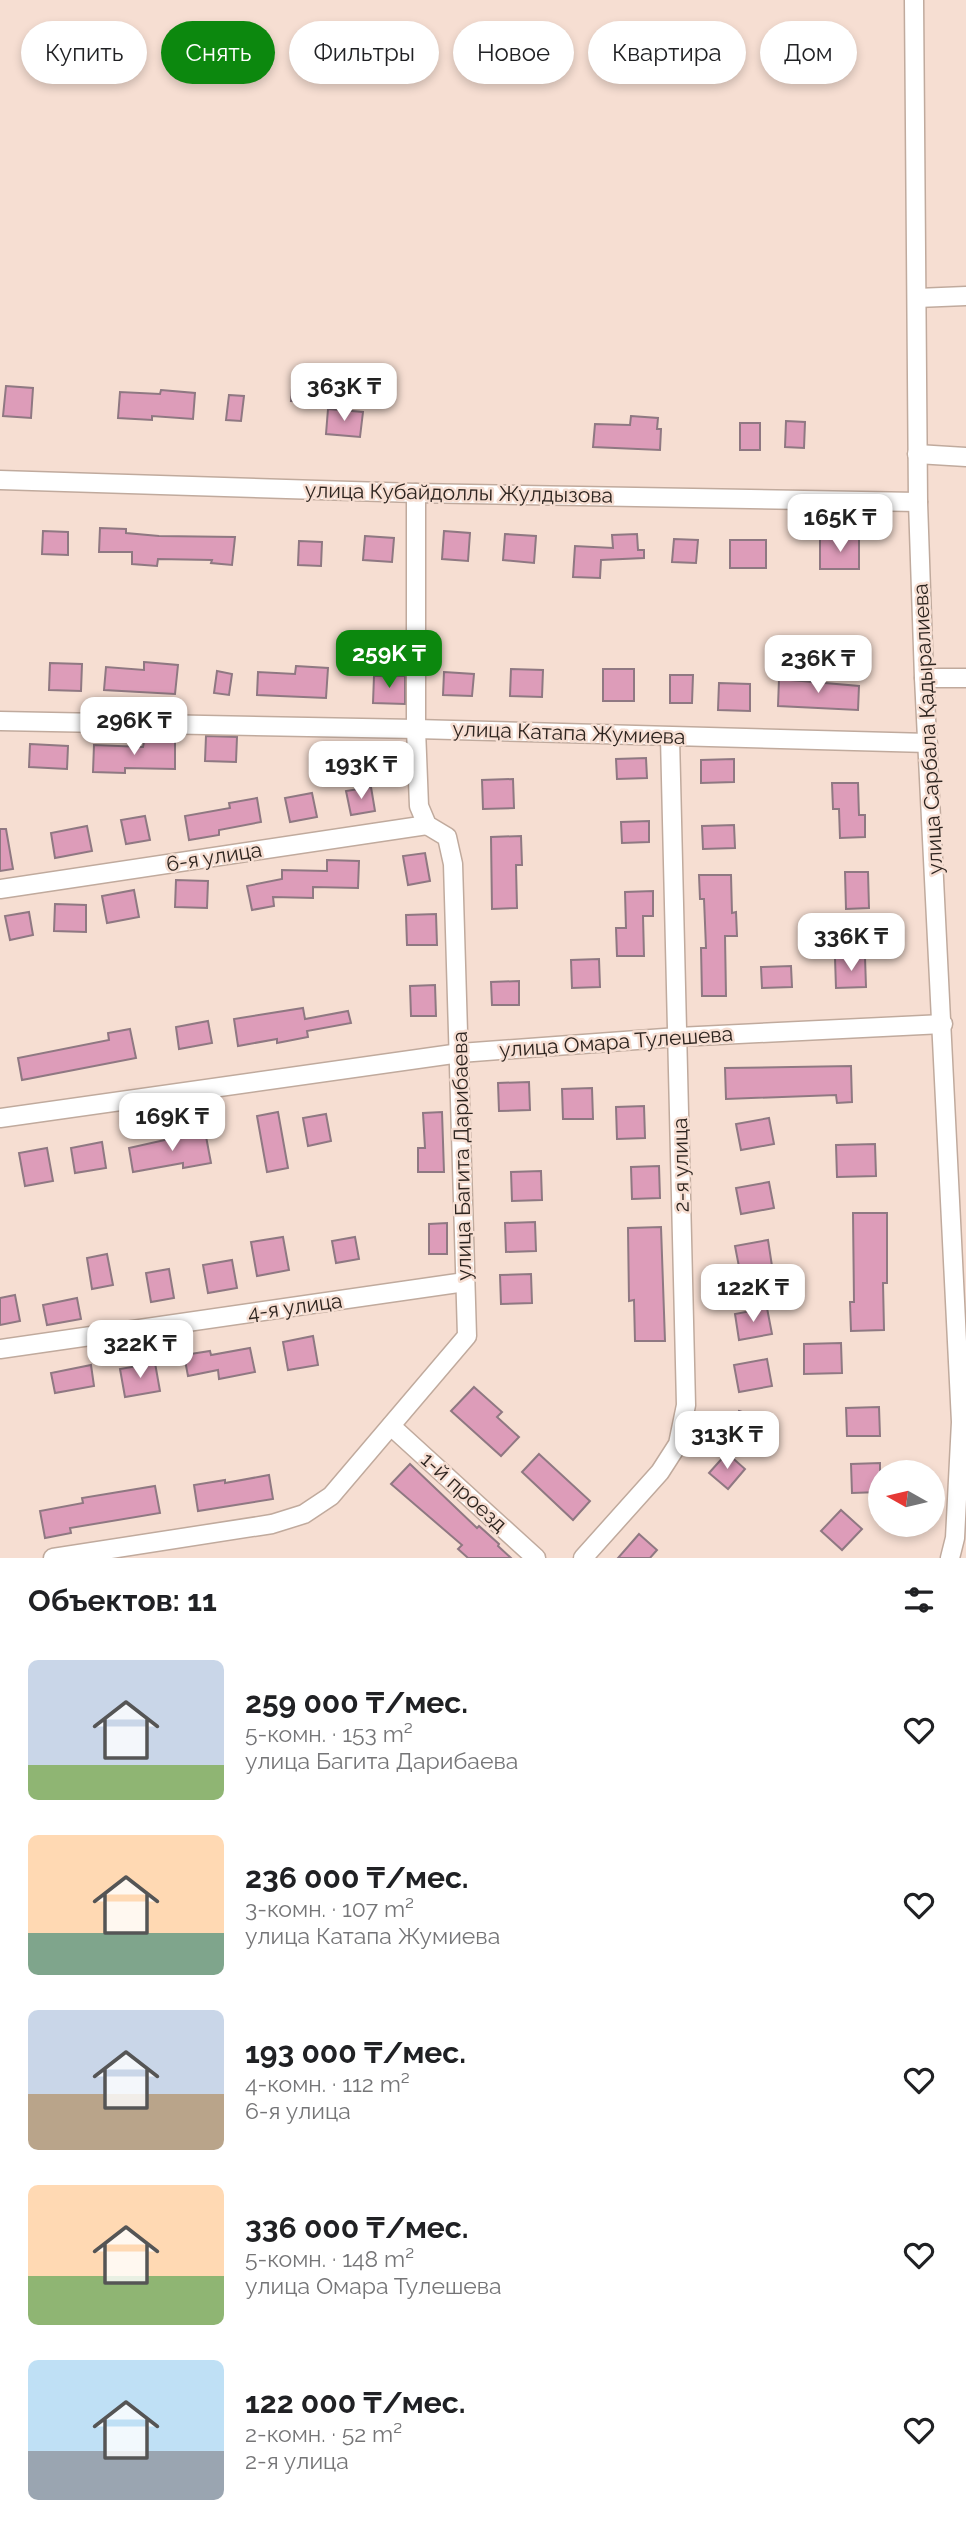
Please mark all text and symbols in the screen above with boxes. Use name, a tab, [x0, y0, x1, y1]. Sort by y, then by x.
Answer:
chip: Купить	[21, 21, 147, 84]
chip: Снять	[161, 21, 275, 84]
chip: Фильтры	[289, 21, 439, 84]
chip: Новое	[453, 21, 574, 84]
chip: Квартира	[588, 21, 746, 84]
chip: Дом	[760, 21, 857, 84]
pin: 363K ₸	[287, 364, 401, 423]
text: 363K ₸	[307, 372, 381, 399]
street label: улица Кубайдоллы Жулдызова	[305, 477, 613, 508]
pin: 165K ₸	[783, 494, 897, 554]
text: 165K ₸	[804, 503, 876, 530]
street label: улица Сарбала Қадыралиева	[907, 583, 948, 875]
pin: 259K ₸	[332, 630, 446, 690]
pin: 236K ₸	[761, 636, 875, 695]
text: 259K ₸	[352, 639, 426, 666]
text: 236K ₸	[781, 644, 855, 671]
pin: 296K ₸	[77, 698, 191, 757]
text: 296K ₸	[96, 706, 172, 733]
street label: улица Катапа Жумиева	[452, 716, 686, 749]
pin: 193K ₸	[304, 742, 418, 801]
text: 193K ₸	[325, 750, 397, 777]
street label: 6-я улица	[164, 837, 264, 876]
pin: 336K ₸	[794, 914, 908, 973]
text: 336K ₸	[814, 922, 888, 949]
street label: улица Омара Тулешева	[498, 1021, 734, 1062]
street label: улица Багита Дарибаева	[447, 1031, 476, 1281]
pin: 169K ₸	[115, 1094, 229, 1153]
text: 169K ₸	[135, 1102, 209, 1129]
street label: 2-я улица	[667, 1117, 694, 1213]
pin: 122K ₸	[696, 1264, 810, 1324]
text: 122K ₸	[717, 1273, 789, 1300]
street label: 4-я улица	[246, 1287, 344, 1326]
pin: 322K ₸	[83, 1320, 197, 1380]
text: 322K ₸	[103, 1329, 177, 1356]
pin: 313K ₸	[670, 1412, 784, 1471]
text: 313K ₸	[691, 1420, 763, 1447]
street label: 1-й проезд	[416, 1447, 512, 1537]
north arrow	[868, 1460, 945, 1536]
map controls	[868, 1460, 945, 1537]
icon: filters	[900, 1581, 938, 1619]
text: Объектов: 11	[28, 1583, 217, 1618]
text: 259 000 ₸/мес.	[245, 1685, 468, 1720]
icon: home	[84, 1688, 168, 1772]
icon: heart	[900, 1711, 938, 1749]
text: 5-комн. · 153 m²	[245, 1720, 413, 1747]
text: улица Багита Дарибаева	[245, 1747, 518, 1774]
text: 236 000 ₸/мес.	[245, 1860, 469, 1895]
icon: home	[84, 1863, 168, 1947]
icon: heart	[900, 1886, 938, 1924]
text: 3-комн. · 107 m²	[245, 1895, 414, 1922]
text: улица Катапа Жумиева	[245, 1922, 500, 1949]
text: 193 000 ₸/мес.	[245, 2035, 466, 2070]
icon: home	[84, 2038, 168, 2122]
icon: heart	[900, 2061, 938, 2099]
text: 4-комн. · 112 m²	[245, 2070, 410, 2097]
text: 6-я улица	[245, 2097, 351, 2124]
text: 336 000 ₸/мес.	[245, 2210, 468, 2245]
icon: home	[84, 2213, 168, 2297]
icon: heart	[900, 2236, 938, 2274]
text: 5-комн. · 148 m²	[245, 2245, 414, 2272]
text: улица Омара Тулешева	[245, 2272, 502, 2299]
text: 122 000 ₸/мес.	[245, 2385, 465, 2420]
icon: home	[84, 2388, 168, 2472]
icon: heart	[900, 2411, 938, 2449]
text: 2-комн. · 52 m²	[245, 2420, 402, 2447]
text: 2-я улица	[245, 2447, 349, 2474]

